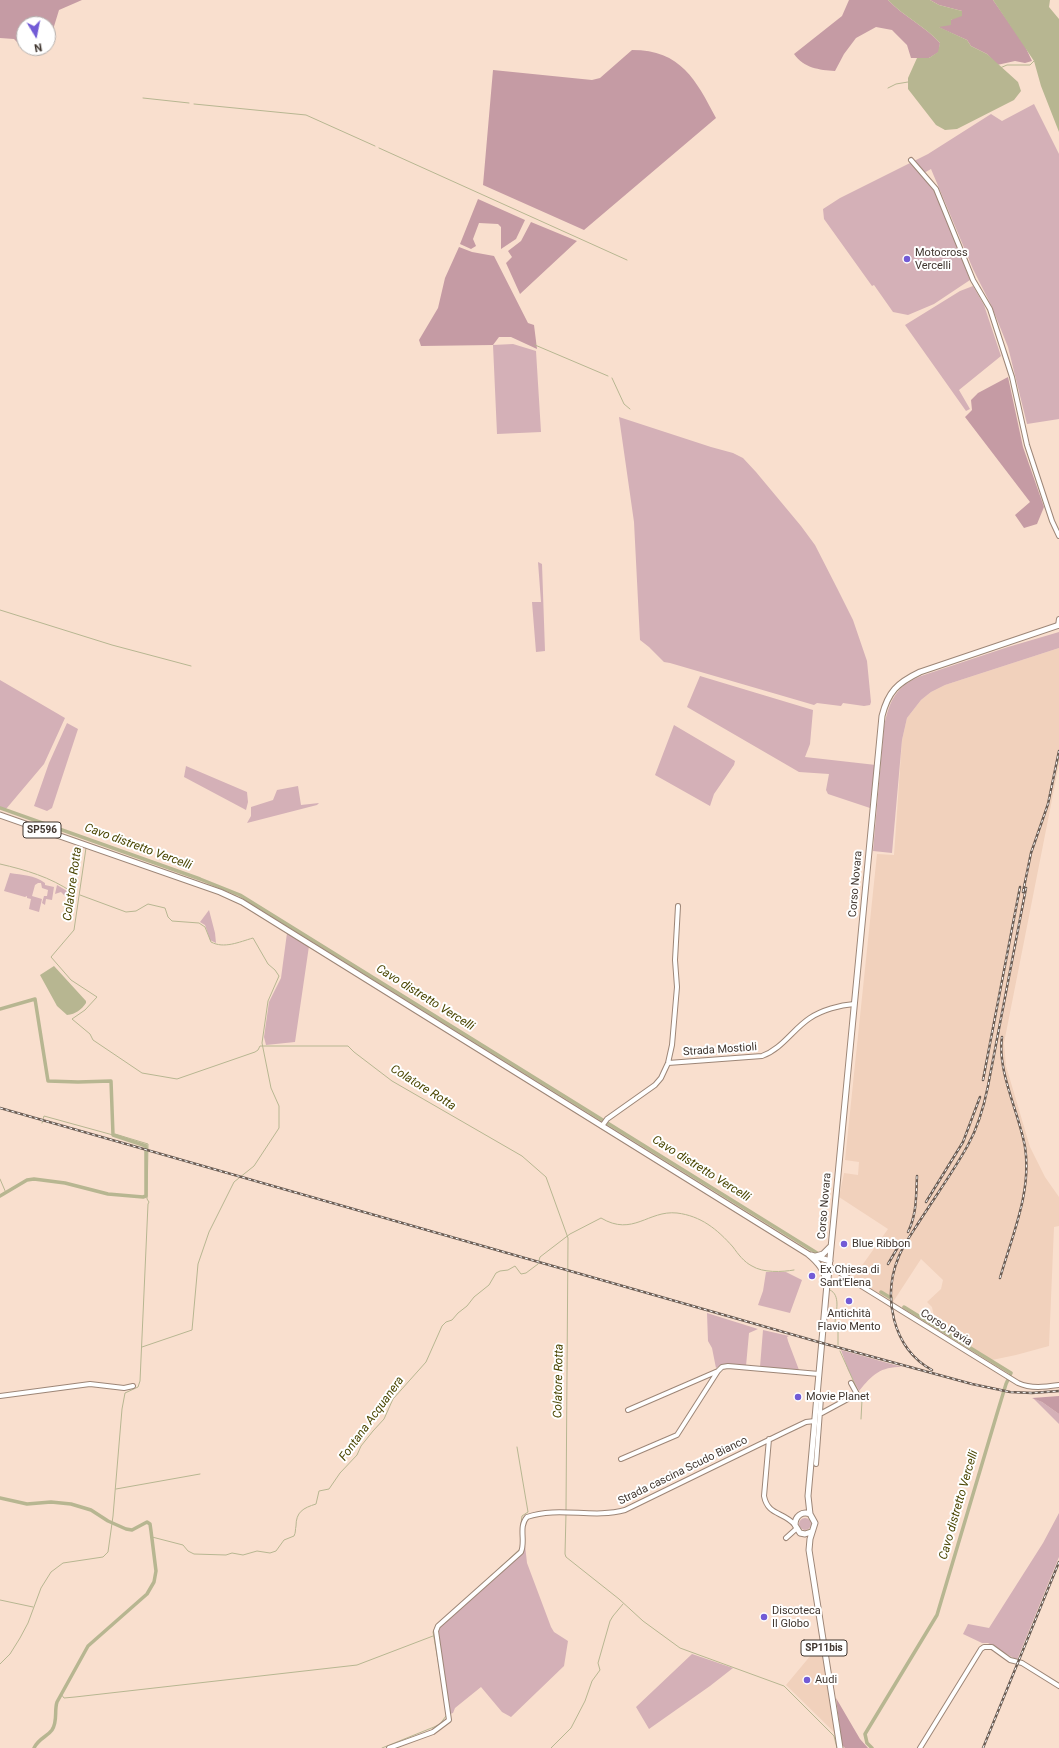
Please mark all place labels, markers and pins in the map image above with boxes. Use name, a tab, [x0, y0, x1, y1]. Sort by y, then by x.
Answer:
place label: Motocross Vercelli	[915, 246, 968, 272]
marker: Motocross Vercelli	[902, 254, 912, 264]
place label: Blue Ribbon	[852, 1237, 910, 1251]
marker: Blue Ribbon	[839, 1239, 849, 1249]
place label: Ex Chiesa di Sant'Elena	[820, 1263, 879, 1289]
marker: Ex Chiesa di Sant'Elena	[807, 1271, 817, 1281]
marker: Antichità Flavio Mento	[844, 1296, 854, 1306]
place label: Antichità Flavio Mento	[818, 1307, 880, 1333]
place label: Movie Planet	[806, 1390, 869, 1404]
marker: Movie Planet	[793, 1392, 803, 1402]
place label: Discoteca Il Globo	[772, 1604, 821, 1630]
marker: Discoteca Il Globo	[759, 1612, 769, 1622]
place label: Audi	[815, 1673, 837, 1687]
marker: Audi	[802, 1675, 812, 1685]

